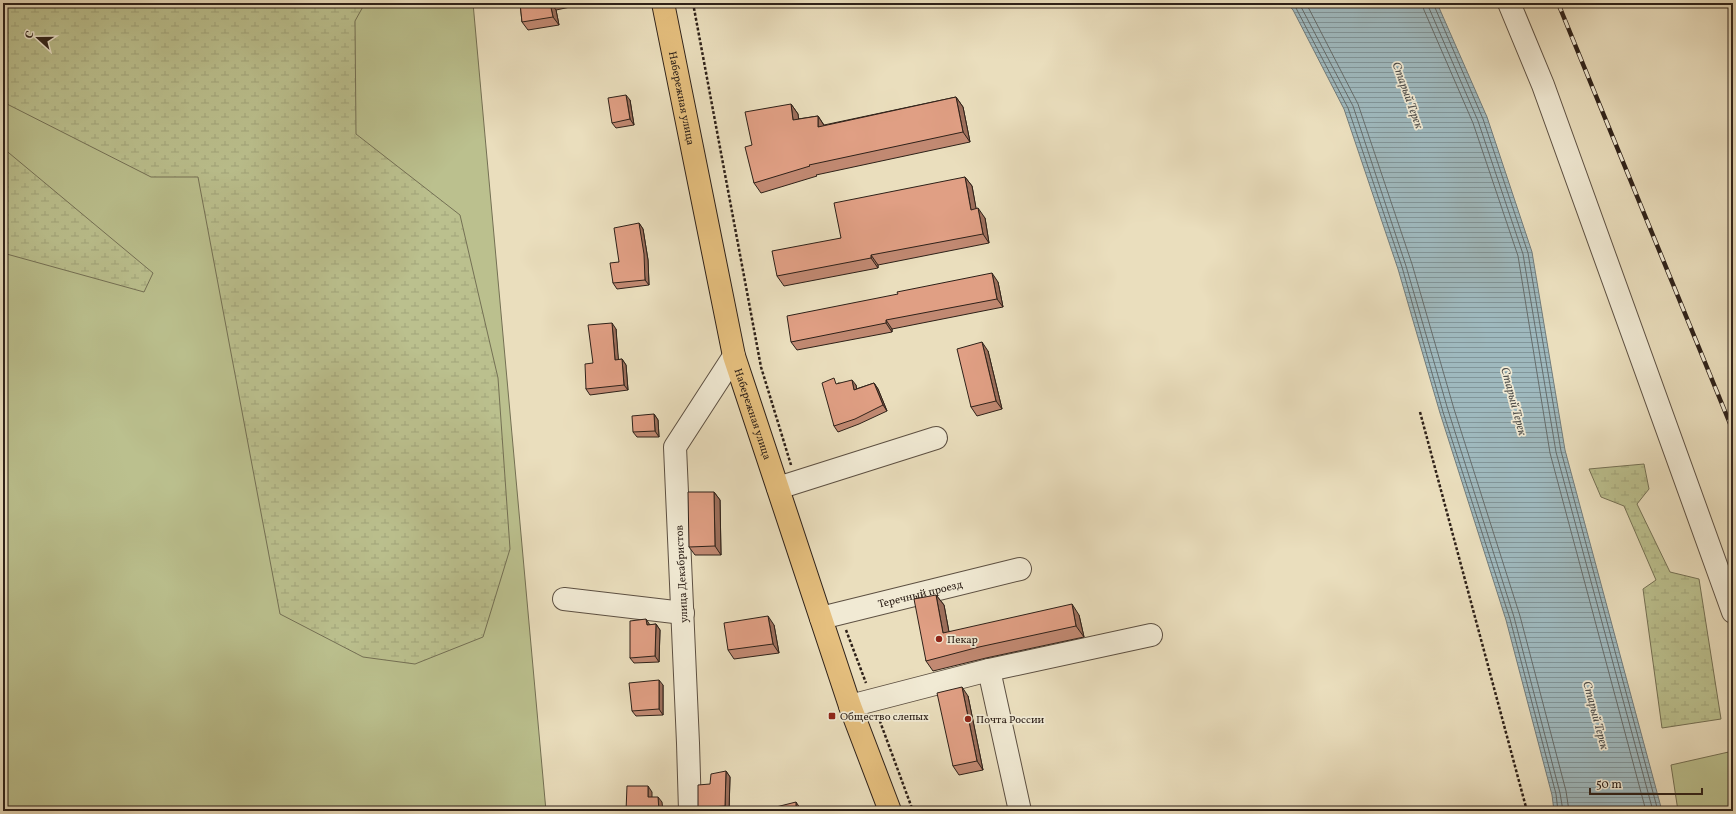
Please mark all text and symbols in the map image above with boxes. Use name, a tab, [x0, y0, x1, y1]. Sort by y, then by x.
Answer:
north arrow	[18, 18, 58, 58]
text: С	[22, 29, 38, 41]
street label: Набережная улица	[664, 50, 698, 147]
water label: Старый Терек	[1388, 60, 1427, 131]
water label: Старый Терек	[1496, 365, 1530, 437]
street label: Набережная улица	[730, 367, 774, 463]
street label: улица Декабристов	[672, 524, 693, 623]
street label: Теречный проезд	[877, 577, 965, 613]
place label: Пекар	[947, 633, 978, 648]
marker: Пекар	[934, 634, 944, 644]
water label: Старый Терек	[1578, 679, 1612, 751]
place label: Общество слепых	[840, 710, 929, 725]
marker: Общество слепых	[827, 711, 837, 721]
place label: Почта России	[976, 713, 1045, 728]
marker: Почта России	[963, 714, 973, 724]
scale bar	[1590, 770, 1702, 796]
text: 50 m	[1596, 777, 1622, 793]

